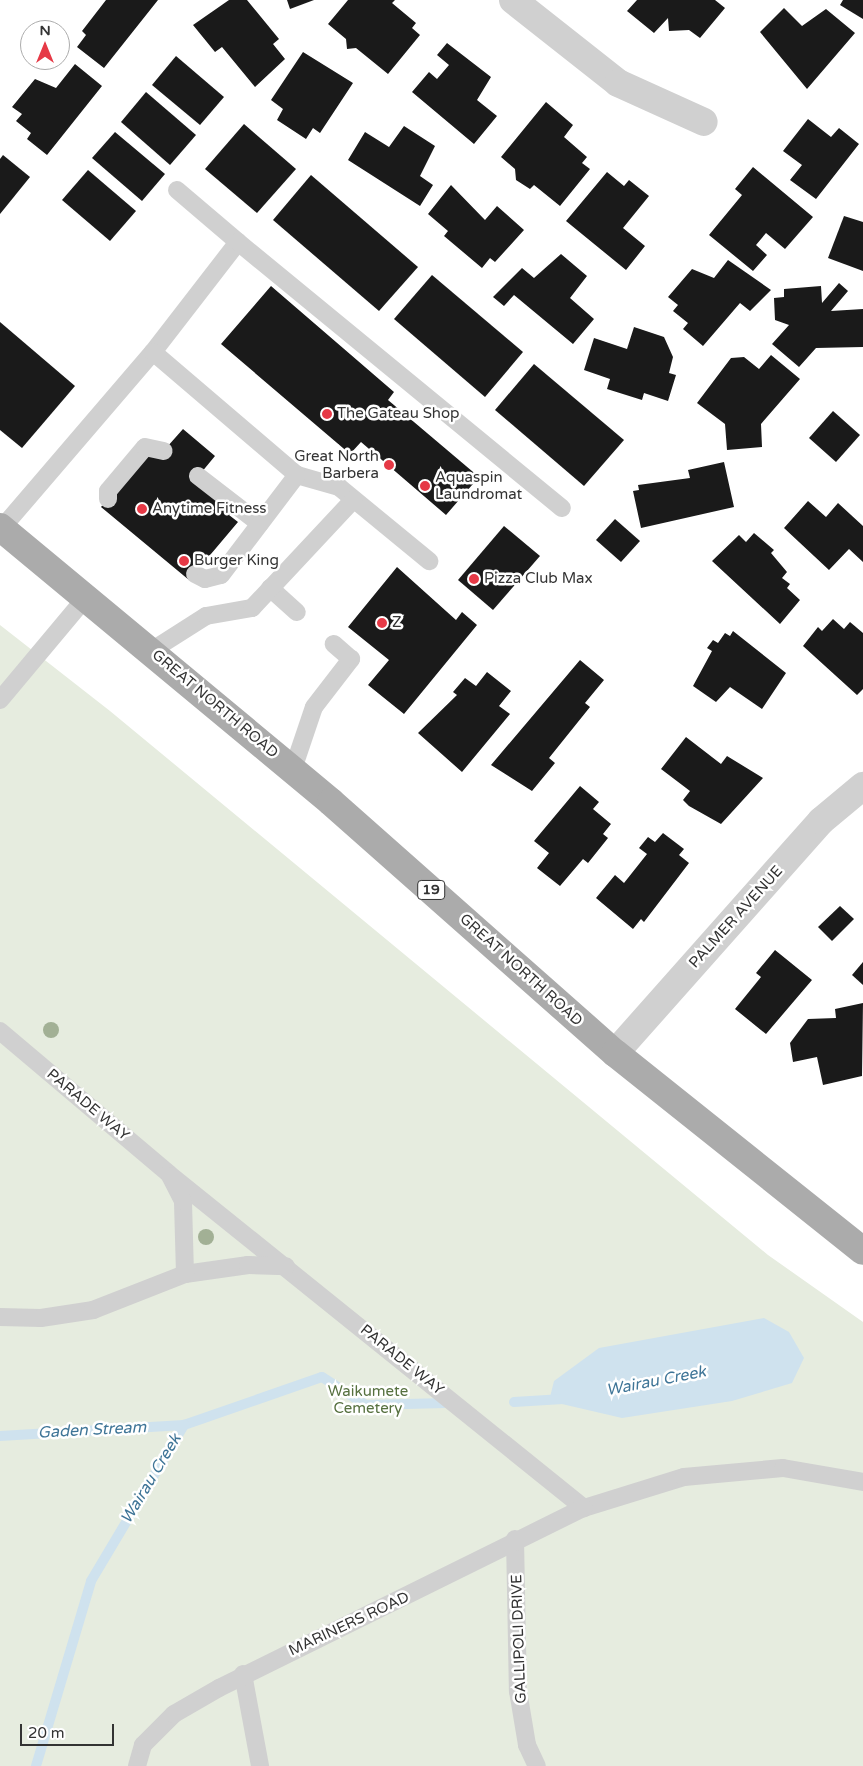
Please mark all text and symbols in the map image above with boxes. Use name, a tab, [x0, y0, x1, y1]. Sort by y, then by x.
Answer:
north arrow	[20, 20, 70, 70]
text: N	[39, 22, 51, 39]
place label: The Gateau Shop	[337, 405, 460, 423]
marker: The Gateau Shop	[321, 408, 333, 420]
place label: Great North Barbera	[294, 447, 379, 482]
marker: Great North Barbera	[383, 459, 395, 471]
place label: Aquaspin Laundromat	[435, 468, 522, 503]
marker: Aquaspin Laundromat	[419, 480, 431, 492]
place label: Anytime Fitness	[152, 500, 267, 518]
marker: Anytime Fitness	[136, 503, 148, 515]
place label: Burger King	[194, 552, 279, 570]
marker: Burger King	[178, 555, 190, 567]
place label: Pizza Club Max	[484, 570, 593, 588]
marker: Pizza Club Max	[468, 573, 480, 585]
place label: Z	[392, 614, 402, 632]
marker: Z	[376, 617, 388, 629]
street label: GREAT NORTH ROAD	[148, 646, 282, 762]
street label: PALMER AVENUE	[685, 862, 787, 972]
road number: 19	[416, 878, 446, 902]
street label: GREAT NORTH ROAD	[456, 910, 586, 1030]
street label: PARADE WAY	[43, 1065, 133, 1145]
street label: PARADE WAY	[357, 1321, 447, 1399]
water label: Wairau Creek	[604, 1362, 708, 1400]
park label: Waikumete Cemetery	[328, 1382, 408, 1417]
water label: Gaden Stream	[37, 1418, 147, 1442]
water label: Wairau Creek	[117, 1431, 185, 1527]
street label: GALLIPOLI DRIVE	[508, 1574, 530, 1704]
street label: MARINERS ROAD	[286, 1588, 412, 1660]
scale bar	[22, 1714, 116, 1746]
text: 20 m	[28, 1724, 65, 1742]

